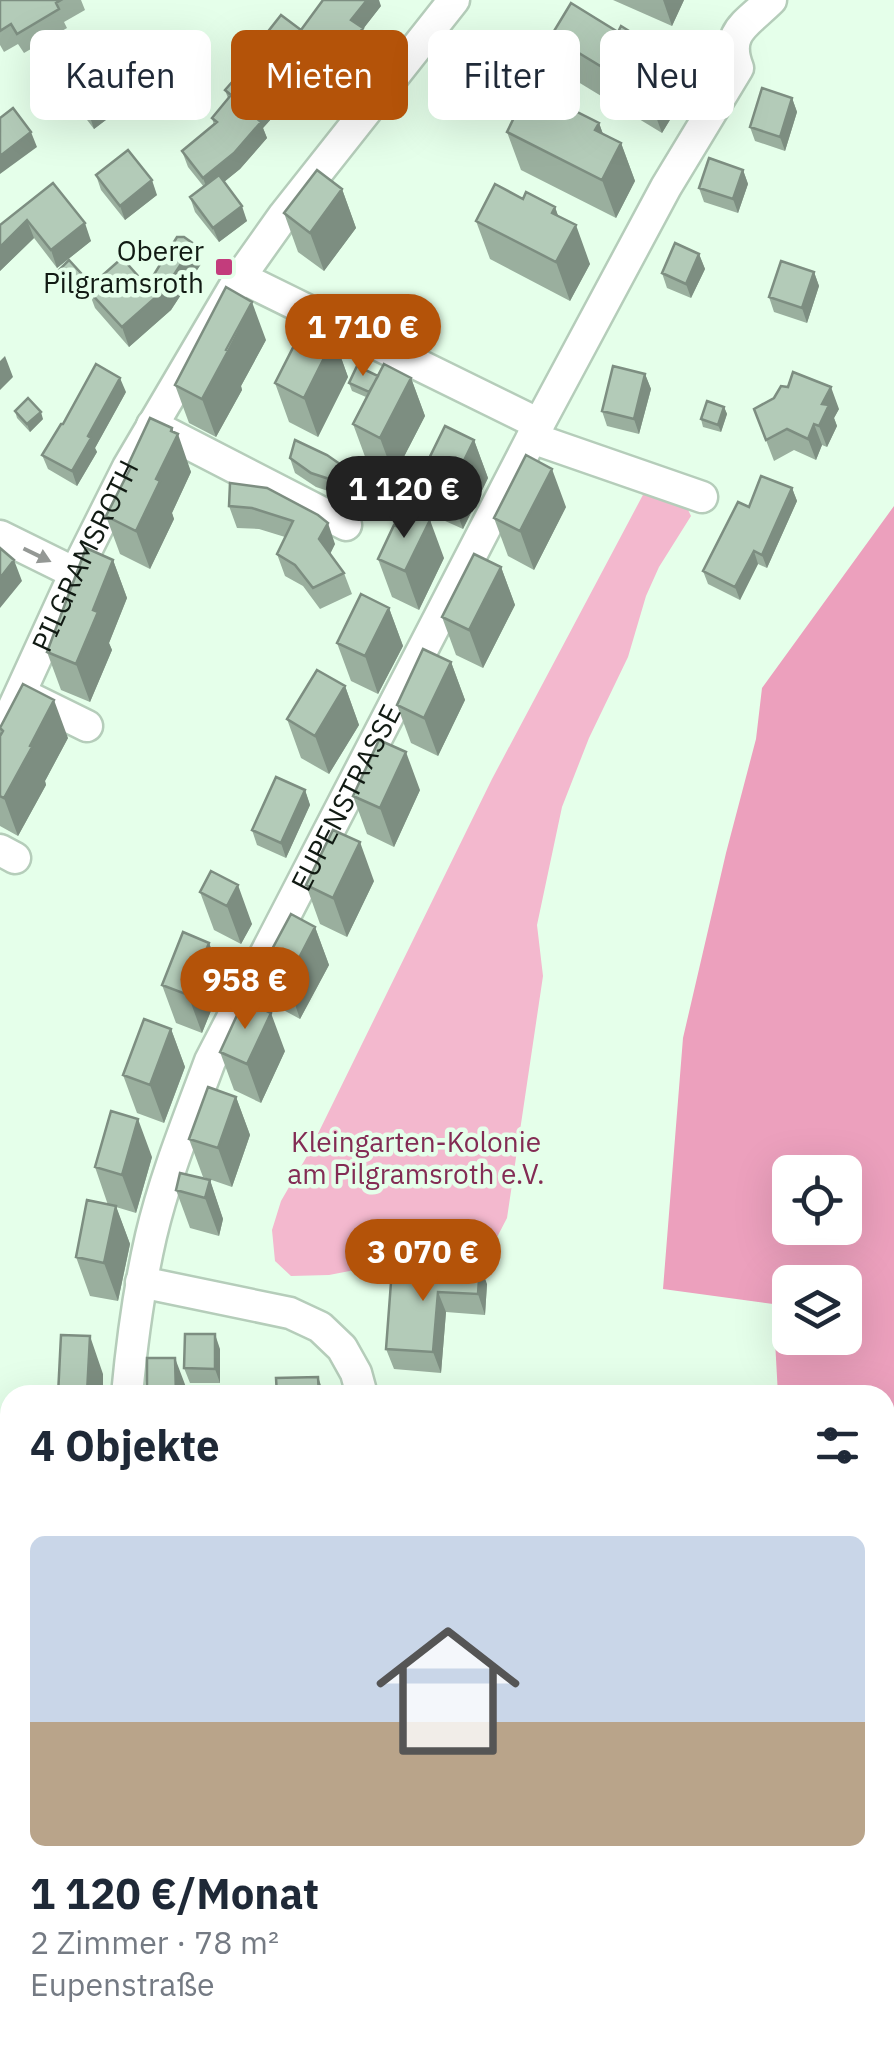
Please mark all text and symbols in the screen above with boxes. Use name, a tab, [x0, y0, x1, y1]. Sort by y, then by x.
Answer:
chip: Kaufen	[30, 30, 211, 120]
chip: Mieten	[231, 30, 408, 120]
chip: Filter	[428, 30, 580, 120]
chip: Neu	[600, 30, 734, 120]
place label: Oberer Pilgramsroth	[43, 232, 204, 301]
marker: Oberer Pilgramsroth	[213, 256, 235, 278]
pin: 1 710 €	[271, 294, 455, 379]
text: 1 710 €	[307, 305, 419, 347]
street label: PILGRAMSROTH	[23, 454, 147, 657]
pin: 1 120 €	[312, 456, 496, 541]
text: 1 120 €	[348, 467, 460, 509]
one-way arrow	[23, 546, 52, 563]
street label: EUPENSTRASSE	[282, 698, 409, 897]
pin: 958 €	[175, 947, 315, 1032]
text: 958 €	[202, 958, 288, 1000]
park label: Kleingarten-Kolonie am Pilgramsroth e.V.	[287, 1123, 545, 1192]
map controls	[772, 1155, 862, 1355]
button: locate	[772, 1155, 862, 1245]
pin: 3 070 €	[331, 1219, 515, 1304]
text: 3 070 €	[367, 1230, 479, 1272]
button: layers	[772, 1265, 862, 1355]
text: 4 Objekte	[30, 1418, 220, 1473]
icon: filters	[810, 1418, 865, 1473]
icon: home	[358, 1601, 538, 1781]
text: 1 120 €/Monat	[30, 1866, 319, 1921]
text: 2 Zimmer · 78 m²	[30, 1921, 279, 1963]
text: Eupenstraße	[30, 1963, 214, 2005]

